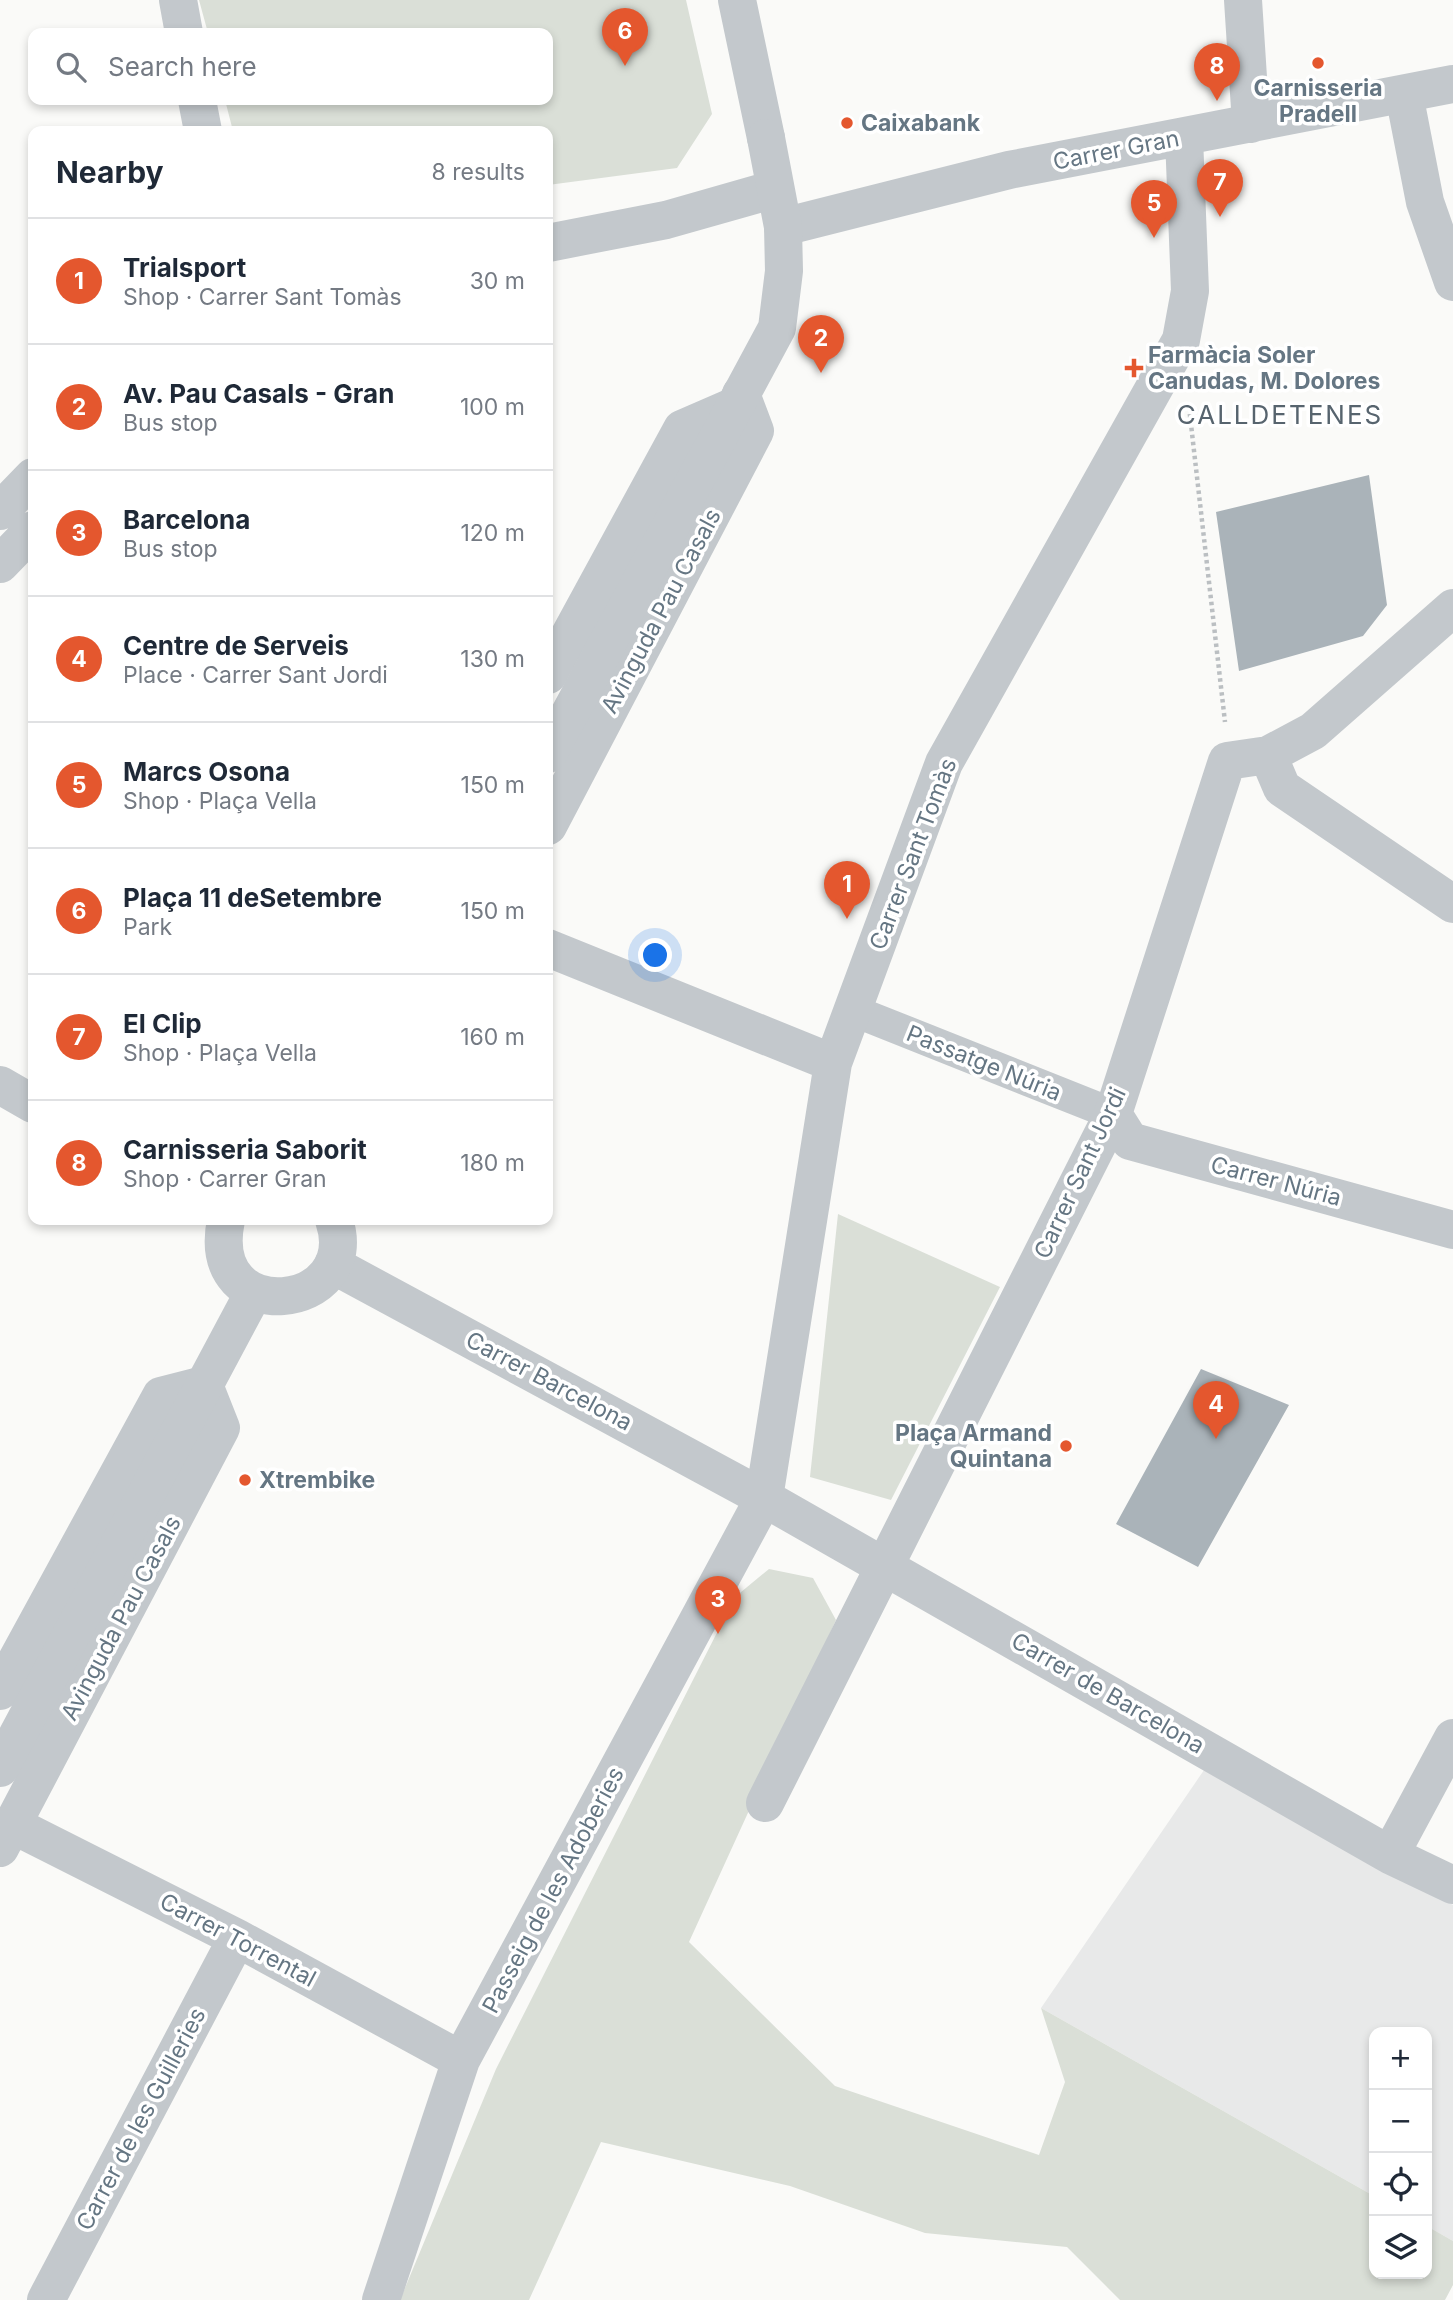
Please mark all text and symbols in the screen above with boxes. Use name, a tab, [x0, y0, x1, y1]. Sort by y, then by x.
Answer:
pin: 6	[602, 8, 648, 66]
search box	[28, 28, 553, 105]
pin: 8	[1194, 43, 1240, 101]
icon: search	[52, 48, 90, 86]
text: Search here	[108, 51, 257, 82]
marker: Carnisseria Pradell	[1310, 55, 1326, 71]
place label: Carnisseria Pradell	[1253, 74, 1383, 128]
place label: Caixabank	[861, 109, 981, 137]
marker: Caixabank	[839, 115, 855, 131]
street label: Carrer Gran	[1051, 124, 1181, 176]
text: Nearby	[56, 154, 164, 190]
text: 8 results	[432, 158, 525, 186]
pin: 7	[1197, 159, 1243, 217]
pin: 5	[1131, 180, 1177, 238]
text: Trialsport	[123, 252, 246, 283]
text: 1	[74, 267, 84, 295]
text: 30 m	[470, 267, 525, 295]
text: Shop · Carrer Sant Tomàs	[123, 283, 402, 311]
pin: 2	[798, 315, 844, 373]
place label: Farmàcia Soler Canudas, M. Dolores	[1148, 341, 1381, 395]
marker: Farmàcia Soler Canudas, M. Dolores	[1126, 360, 1142, 376]
text: Av. Pau Casals - Gran	[123, 378, 394, 409]
text: 2	[72, 393, 86, 421]
text: 100 m	[460, 393, 525, 421]
district label: CALLDETENES	[1177, 399, 1383, 430]
text: Bus stop	[123, 409, 218, 437]
text: Barcelona	[123, 504, 250, 535]
street label: Avinguda Pau Casals	[595, 504, 727, 718]
text: 3	[72, 519, 86, 547]
text: 120 m	[460, 519, 525, 547]
text: Bus stop	[123, 535, 218, 563]
text: Centre de Serveis	[123, 630, 349, 661]
text: 4	[71, 645, 87, 673]
text: 130 m	[460, 645, 525, 673]
text: Place · Carrer Sant Jordi	[123, 661, 388, 689]
street label: Carrer Sant Tomàs	[864, 754, 962, 954]
text: Marcs Osona	[123, 756, 290, 787]
text: 5	[72, 771, 86, 799]
text: 150 m	[461, 771, 525, 799]
text: Shop · Plaça Vella	[123, 787, 317, 815]
pin: 1	[824, 861, 870, 919]
text: Plaça 11 deSetembre	[123, 882, 382, 913]
text: 6	[72, 897, 86, 925]
text: 150 m	[461, 897, 525, 925]
text: Park	[123, 913, 172, 941]
your location	[638, 938, 672, 972]
text: El Clip	[123, 1008, 202, 1039]
street label: Passatge Núria	[902, 1019, 1066, 1107]
text: 7	[72, 1023, 86, 1051]
text: 160 m	[460, 1023, 525, 1051]
text: Shop · Plaça Vella	[123, 1039, 317, 1067]
street label: Carrer Sant Jordi	[1028, 1083, 1132, 1263]
text: Carnisseria Saborit	[123, 1134, 367, 1165]
text: 8	[72, 1149, 86, 1177]
text: 180 m	[460, 1149, 525, 1177]
street label: Carrer Núria	[1208, 1150, 1344, 1212]
text: Shop · Carrer Gran	[123, 1165, 327, 1193]
street label: Carrer Barcelona	[461, 1325, 637, 1437]
pin: 4	[1193, 1381, 1239, 1439]
place label: Plaça Armand Quintana	[895, 1419, 1052, 1473]
marker: Plaça Armand Quintana	[1058, 1438, 1074, 1454]
place label: Xtrembike	[259, 1466, 375, 1494]
marker: Xtrembike	[237, 1472, 253, 1488]
street label: Avinguda Pau Casals	[55, 1511, 187, 1725]
pin: 3	[695, 1576, 741, 1634]
street label: Carrer de Barcelona	[1007, 1626, 1209, 1760]
street label: Passeig de les Adoberies	[476, 1762, 630, 2018]
street label: Carrer Torrental	[155, 1887, 321, 1993]
street label: Carrer de les Guilleries	[70, 2003, 212, 2235]
map controls	[1369, 2027, 1432, 2279]
button: +	[1369, 2027, 1432, 2090]
button: −	[1369, 2090, 1432, 2153]
button: locate	[1369, 2153, 1432, 2216]
button: layers	[1369, 2216, 1432, 2279]

